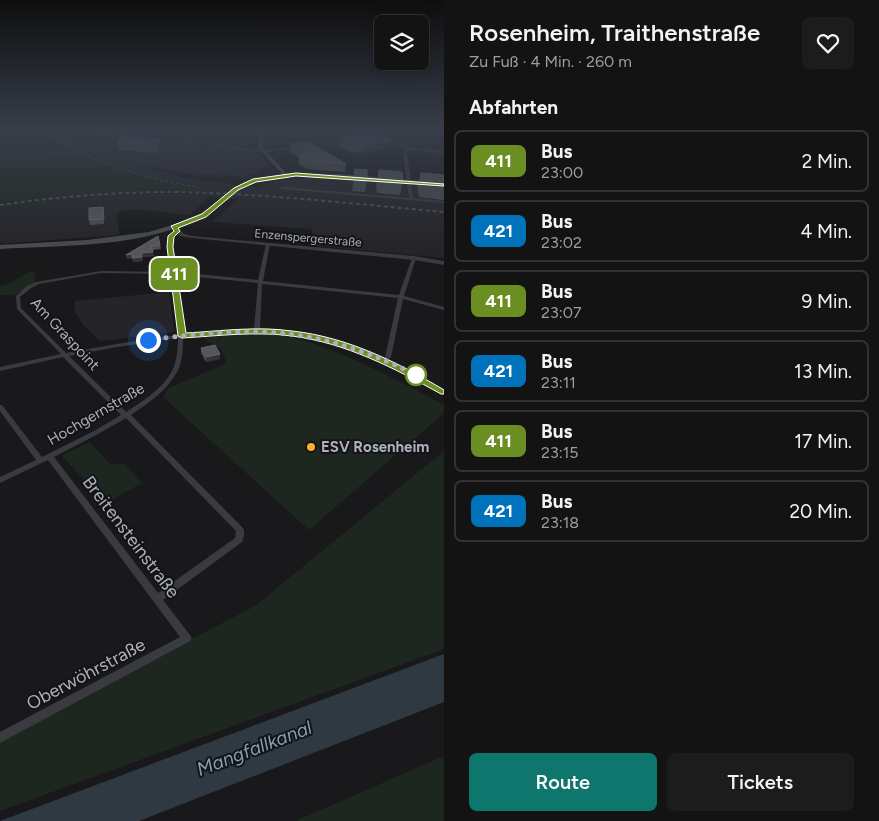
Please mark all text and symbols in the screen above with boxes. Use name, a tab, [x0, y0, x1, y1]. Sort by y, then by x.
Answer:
map controls	[374, 15, 429, 70]
button: layers	[374, 15, 429, 70]
button: heart	[802, 17, 854, 69]
text: Rosenheim, Traithenstraße	[469, 18, 760, 47]
text: Zu Fuß · 4 Min. · 260 m	[469, 52, 632, 71]
text: Abfahrten	[469, 96, 558, 119]
text: Bus	[541, 140, 572, 163]
text: 411	[485, 150, 512, 172]
text: 2 Min.	[802, 150, 852, 173]
text: 23:00	[541, 163, 583, 182]
text: Bus	[541, 210, 572, 233]
text: 421	[484, 220, 513, 242]
text: 4 Min.	[800, 220, 852, 243]
street label: Enzenspergerstraße	[254, 226, 363, 250]
text: 23:02	[541, 233, 582, 252]
line badge: 411	[145, 258, 203, 290]
text: 411	[161, 263, 187, 285]
text: Bus	[541, 280, 572, 303]
text: 411	[485, 290, 512, 312]
text: 9 Min.	[802, 290, 852, 313]
street label: Am Graspoint	[27, 294, 103, 374]
text: 23:07	[541, 303, 582, 322]
your location	[136, 328, 161, 353]
text: Bus	[541, 350, 572, 373]
text: 421	[484, 360, 513, 382]
text: 13 Min.	[794, 360, 852, 383]
unlabelled marker	[405, 364, 427, 386]
text: 23:11	[541, 373, 576, 392]
street label: Hochgernstraße	[44, 379, 148, 449]
text: Bus	[541, 420, 572, 443]
text: 411	[485, 430, 512, 452]
text: 17 Min.	[794, 430, 852, 453]
place label: ESV Rosenheim	[321, 438, 429, 456]
marker: ESV Rosenheim	[305, 441, 317, 453]
text: 23:15	[541, 443, 579, 462]
street label: Breitensteinstraße	[78, 472, 184, 603]
text: Bus	[541, 490, 572, 513]
text: 421	[484, 500, 513, 522]
text: 20 Min.	[789, 500, 852, 523]
text: 23:18	[541, 513, 579, 532]
street label: Oberwöhrstraße	[23, 633, 149, 715]
water label: Mangfallkanal	[193, 716, 316, 781]
button: Route	[469, 753, 657, 811]
button: Tickets	[667, 753, 854, 811]

